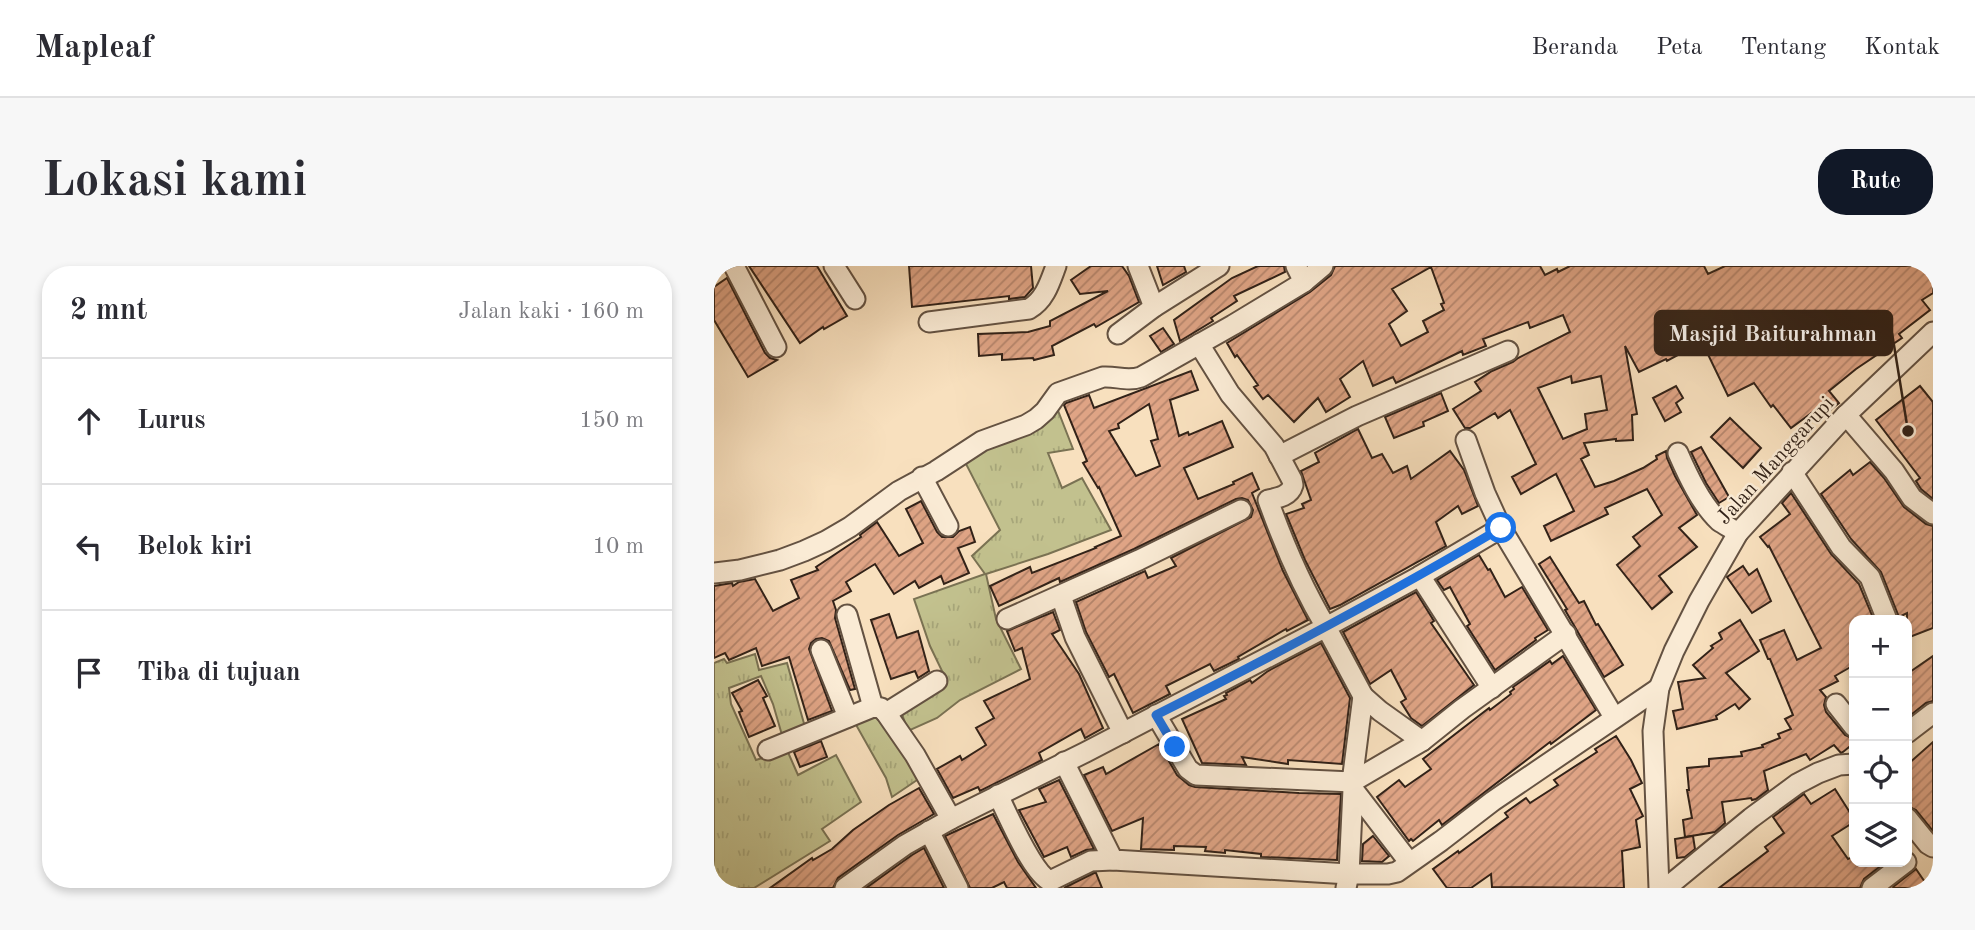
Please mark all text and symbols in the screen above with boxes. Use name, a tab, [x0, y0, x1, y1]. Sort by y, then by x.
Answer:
text: Mapleaf	[35, 32, 153, 65]
text: Beranda	[1532, 36, 1618, 60]
text: Peta	[1656, 36, 1703, 60]
text: Tentang	[1741, 36, 1826, 60]
text: Kontak	[1864, 36, 1940, 60]
button: Rute	[1818, 149, 1933, 215]
text: Lokasi kami	[42, 158, 307, 207]
text: 2 mnt	[70, 296, 147, 326]
text: Jalan kaki · 160 m	[458, 300, 644, 323]
callout: Masjid Baiturahman	[1655, 311, 1892, 355]
text: Masjid Baiturahman	[1669, 323, 1877, 346]
street label: Jalan Manggarupi	[1713, 393, 1839, 529]
icon: ahead	[70, 402, 108, 440]
text: Lurus	[137, 408, 205, 434]
text: 150 m	[579, 409, 644, 432]
route start	[1485, 512, 1516, 543]
icon: left	[70, 528, 108, 566]
text: Belok kiri	[137, 534, 252, 560]
text: 10 m	[593, 535, 644, 558]
map controls	[1849, 615, 1912, 867]
button: +	[1849, 615, 1912, 678]
icon: arrive	[70, 654, 108, 692]
text: Tiba di tujuan	[137, 660, 301, 686]
button: −	[1849, 678, 1912, 741]
route end	[1159, 731, 1190, 762]
button: locate	[1849, 741, 1912, 804]
button: layers	[1849, 804, 1912, 867]

